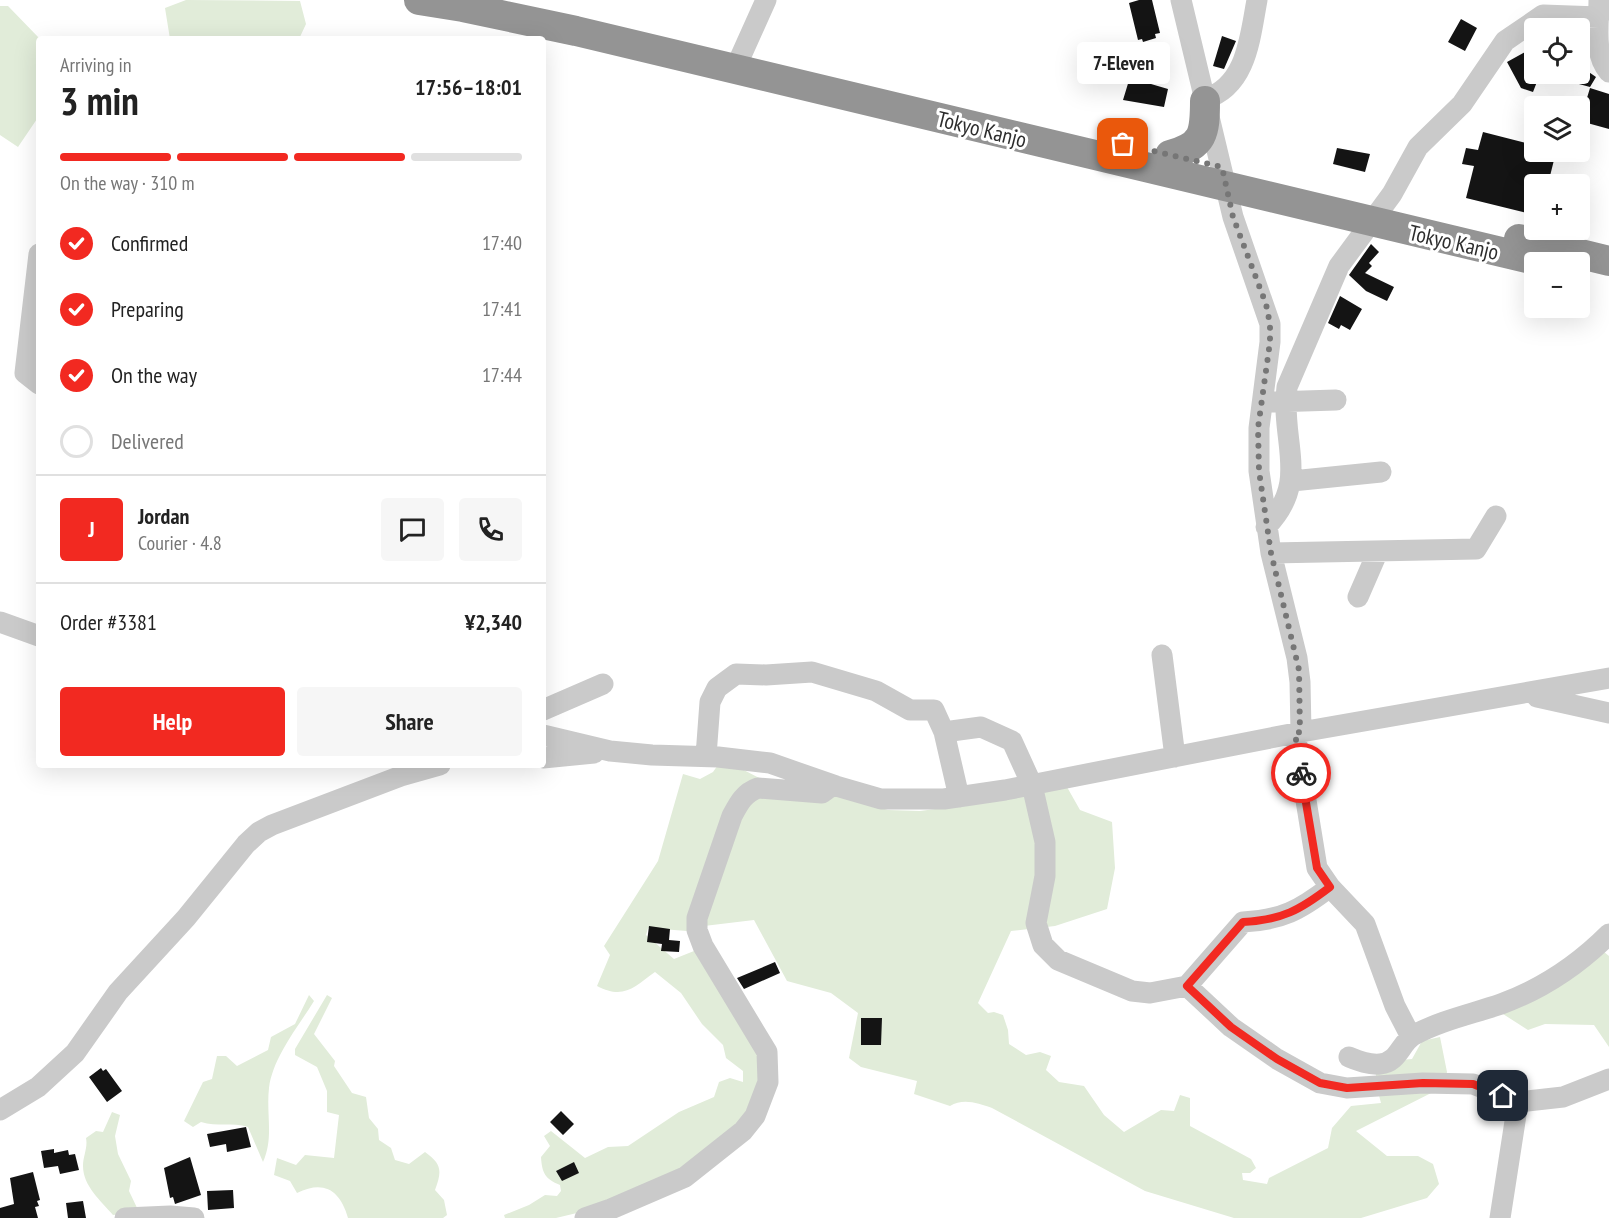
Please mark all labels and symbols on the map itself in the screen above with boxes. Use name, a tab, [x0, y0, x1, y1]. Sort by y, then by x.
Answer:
callout: 7-Eleven	[1076, 42, 1170, 84]
street label: Tokyo Kanjo	[934, 104, 1030, 154]
pin	[1097, 118, 1148, 169]
street label: Tokyo Kanjo	[1406, 218, 1502, 266]
courier	[1271, 743, 1331, 803]
pin	[1477, 1070, 1528, 1121]

